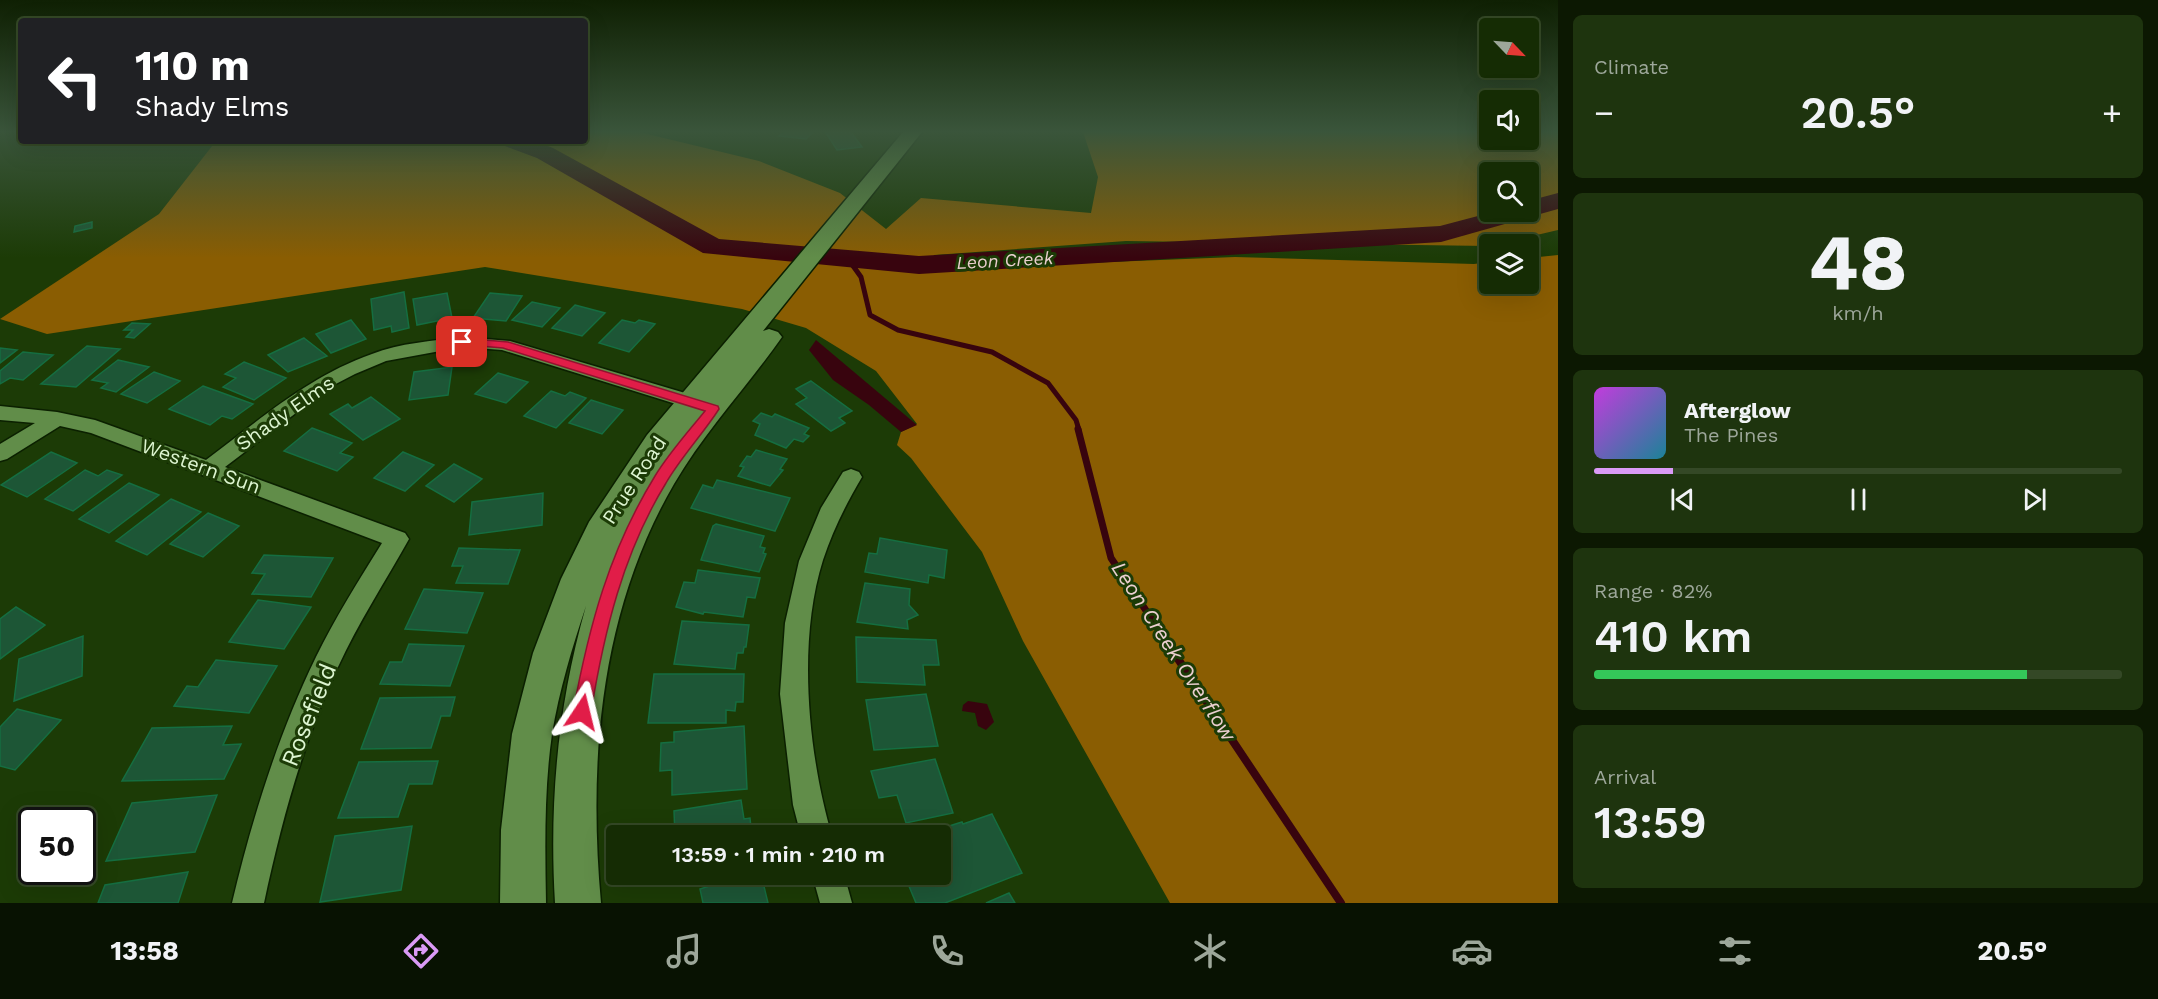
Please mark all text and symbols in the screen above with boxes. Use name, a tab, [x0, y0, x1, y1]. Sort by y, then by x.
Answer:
north arrow	[1479, 18, 1539, 78]
map controls	[1479, 18, 1539, 294]
text: 110 m	[135, 41, 250, 90]
icon: left	[36, 42, 114, 120]
text: Climate	[1594, 55, 1669, 79]
text: 20.5°	[1800, 86, 1916, 139]
button: sound	[1479, 90, 1539, 150]
text: Shady Elms	[135, 91, 289, 123]
text: −	[1594, 93, 1614, 132]
text: +	[2102, 93, 2122, 132]
button: search	[1479, 162, 1539, 222]
text: 48	[1808, 216, 1908, 308]
button: layers	[1479, 234, 1539, 294]
water label: Leon Creek	[956, 247, 1055, 273]
text: km/h	[1832, 301, 1884, 325]
pin	[436, 316, 487, 367]
icon: arrive	[445, 325, 478, 358]
street label: Shady Elms	[231, 370, 339, 456]
text: Afterglow	[1684, 398, 1791, 423]
text: The Pines	[1684, 423, 1778, 447]
street label: Prue Road	[597, 432, 671, 528]
street label: Western Sun	[138, 433, 264, 499]
icon: previous	[1666, 483, 1699, 516]
icon: pause	[1842, 483, 1875, 516]
icon: next	[2018, 483, 2051, 516]
water label: Leon Creek Overflow	[1107, 556, 1242, 746]
text: Range · 82%	[1594, 579, 1712, 603]
text: 410 km	[1594, 610, 1752, 663]
street label: Rosefield	[276, 660, 342, 770]
position arrow	[550, 680, 614, 744]
text: Arrival	[1594, 765, 1656, 789]
text: 13:59	[1594, 796, 1707, 849]
speed limit sign: 50	[18, 807, 96, 885]
text: 13:59 · 1 min · 210 m	[672, 842, 885, 867]
icon: directions	[400, 930, 442, 972]
icon: music	[663, 930, 705, 972]
icon: phone	[926, 930, 968, 972]
icon: climate	[1189, 930, 1231, 972]
icon: car	[1451, 930, 1493, 972]
icon: filters	[1714, 930, 1756, 972]
text: 13:58	[110, 935, 179, 967]
text: 20.5°	[1977, 935, 2047, 967]

